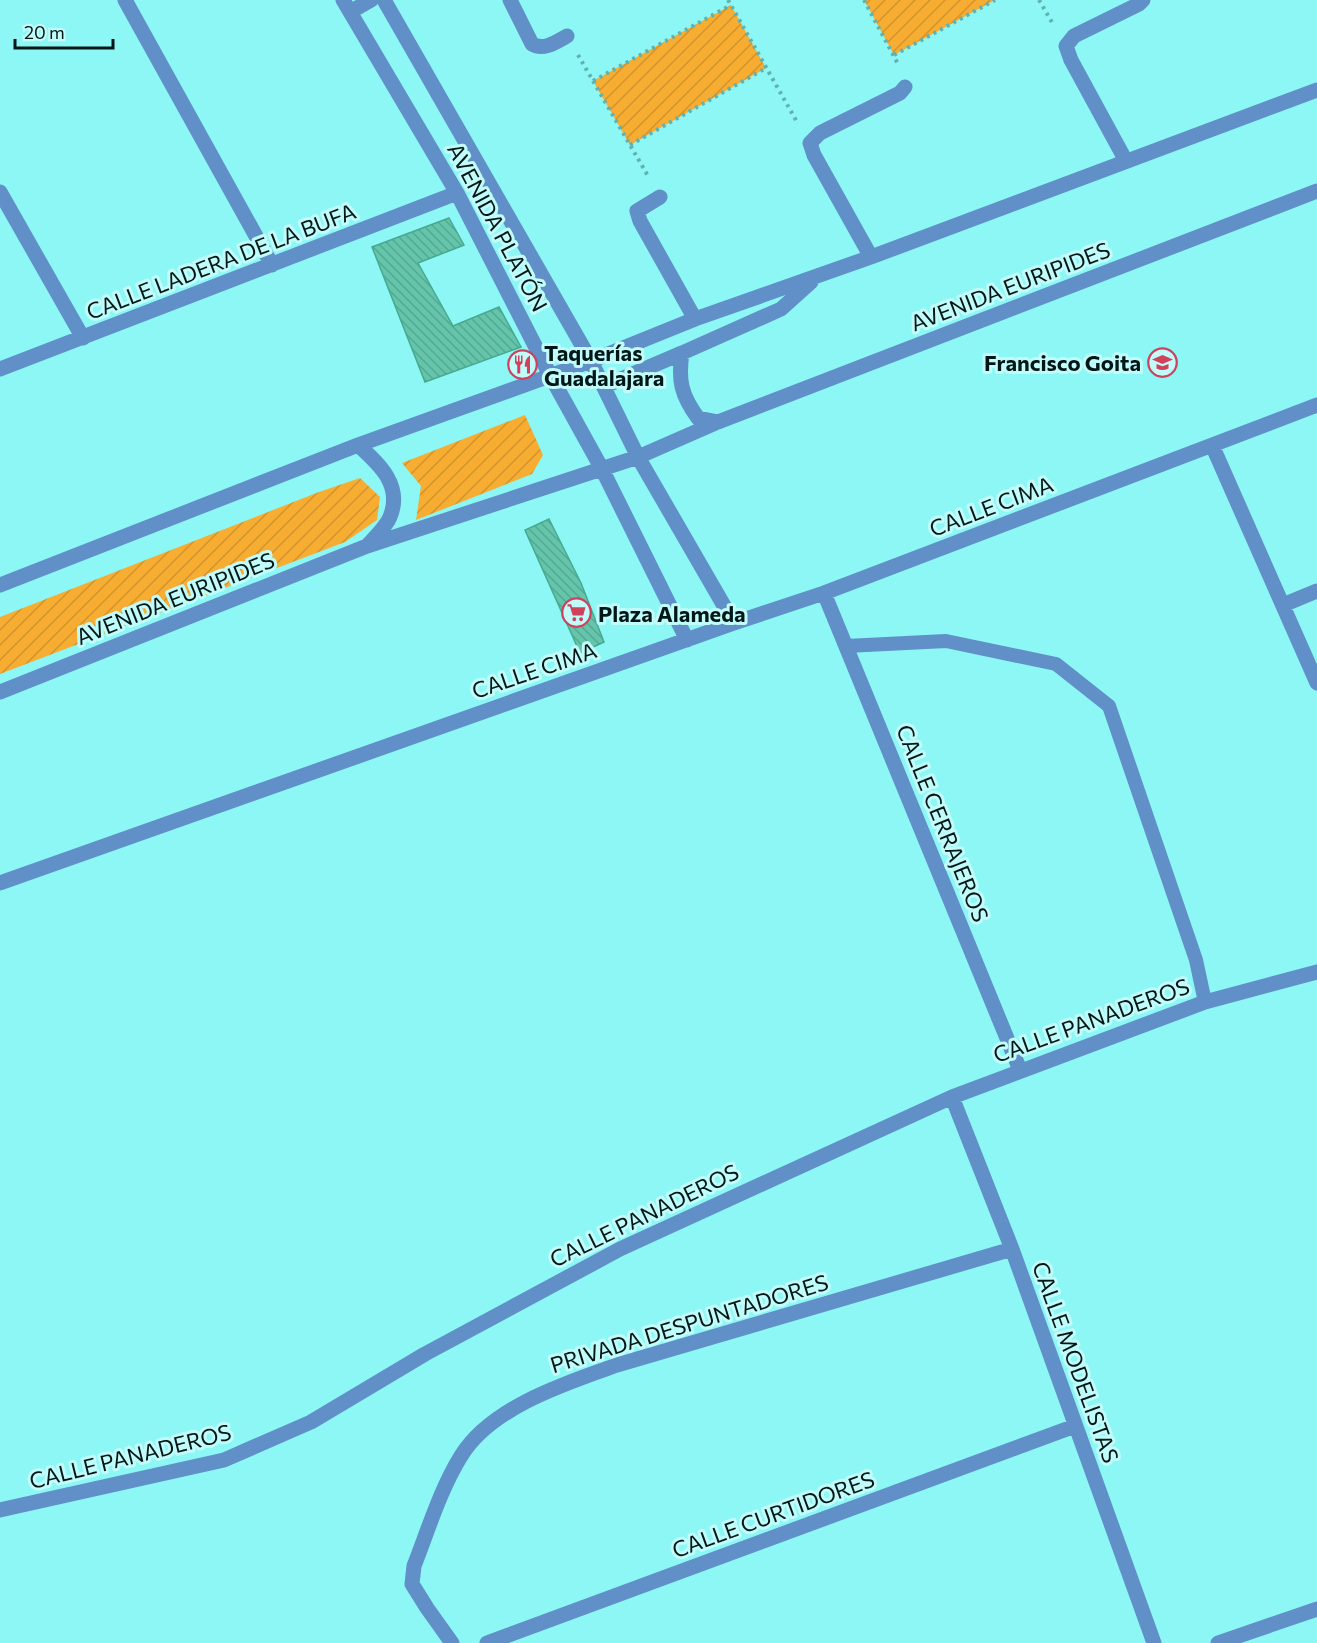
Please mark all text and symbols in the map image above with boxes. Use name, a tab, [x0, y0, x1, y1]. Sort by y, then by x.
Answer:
scale bar	[15, 12, 112, 50]
text: 20 m	[24, 21, 65, 43]
street label: AVENIDA PLATÓN	[442, 138, 554, 316]
street label: CALLE LADERA DE LA BUFA	[82, 197, 360, 325]
street label: AVENIDA EURIPIDES	[906, 235, 1114, 337]
place label: Taquerías Guadalajara	[544, 339, 664, 391]
school or university icon: Francisco Goita	[1146, 346, 1178, 378]
restaurant icon: Taquerías Guadalajara	[507, 349, 539, 381]
place label: Francisco Goita	[984, 349, 1141, 376]
street label: CALLE CIMA	[925, 470, 1057, 542]
street label: AVENIDA EURIPIDES	[72, 546, 278, 650]
supermarket icon: Plaza Alameda	[561, 597, 593, 629]
place label: Plaza Alameda	[598, 600, 746, 627]
street label: CALLE CIMA	[468, 636, 600, 704]
street label: CALLE CERRAJEROS	[891, 720, 995, 926]
street label: CALLE PANADEROS	[989, 972, 1193, 1068]
street label: CALLE PANADEROS	[545, 1157, 743, 1272]
street label: CALLE MODELISTAS	[1027, 1258, 1125, 1466]
street label: PRIVADA DESPUNTADORES	[547, 1268, 831, 1378]
street label: CALLE PANADEROS	[26, 1418, 234, 1494]
street label: CALLE CURTIDORES	[668, 1465, 878, 1563]

